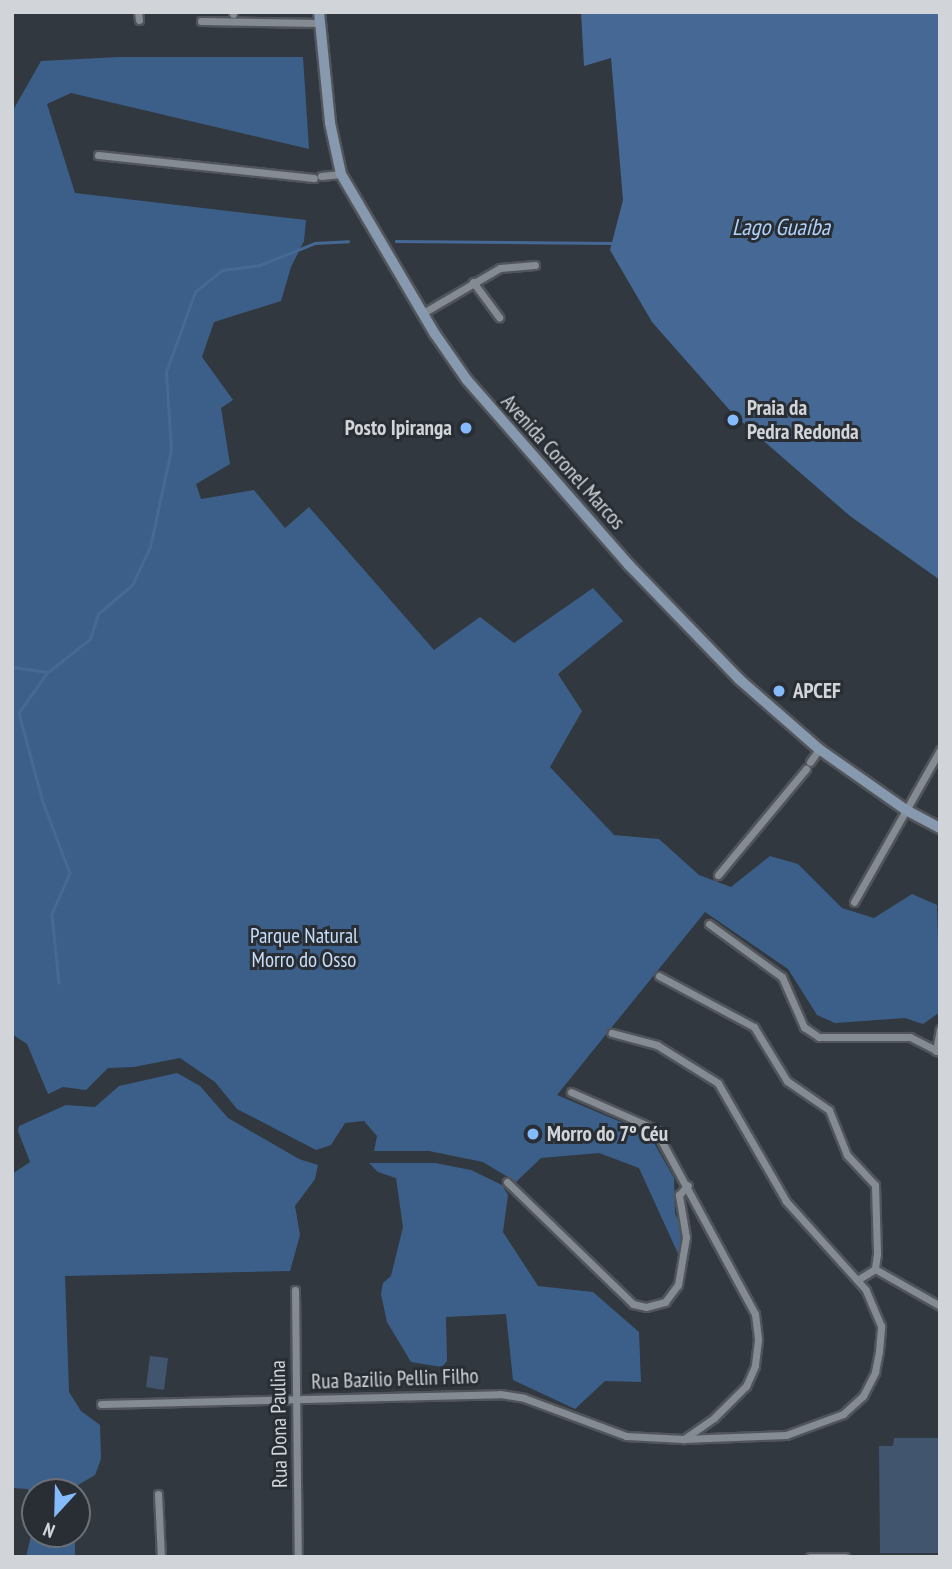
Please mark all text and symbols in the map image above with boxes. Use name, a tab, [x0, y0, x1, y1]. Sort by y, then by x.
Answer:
water label: Lago Guaíba	[732, 213, 830, 241]
street label: Avenida Coronel Marcos	[496, 389, 630, 535]
place label: Praia da Pedra Redonda	[747, 395, 859, 445]
marker: Praia da Pedra Redonda	[725, 412, 741, 428]
place label: Posto Ipiranga	[345, 415, 452, 441]
marker: Posto Ipiranga	[458, 420, 474, 436]
place label: APCEF	[793, 678, 841, 704]
marker: APCEF	[771, 683, 787, 699]
park label: Parque Natural Morro do Osso	[250, 923, 358, 973]
place label: Morro do 7º Céu	[547, 1121, 668, 1147]
marker: Morro do 7º Céu	[525, 1126, 541, 1142]
street label: Rua Dona Paulina	[265, 1360, 293, 1488]
street label: Rua Bazilio Pellin Filho	[311, 1363, 479, 1395]
north arrow	[21, 1478, 91, 1548]
text: N	[40, 1518, 58, 1544]

